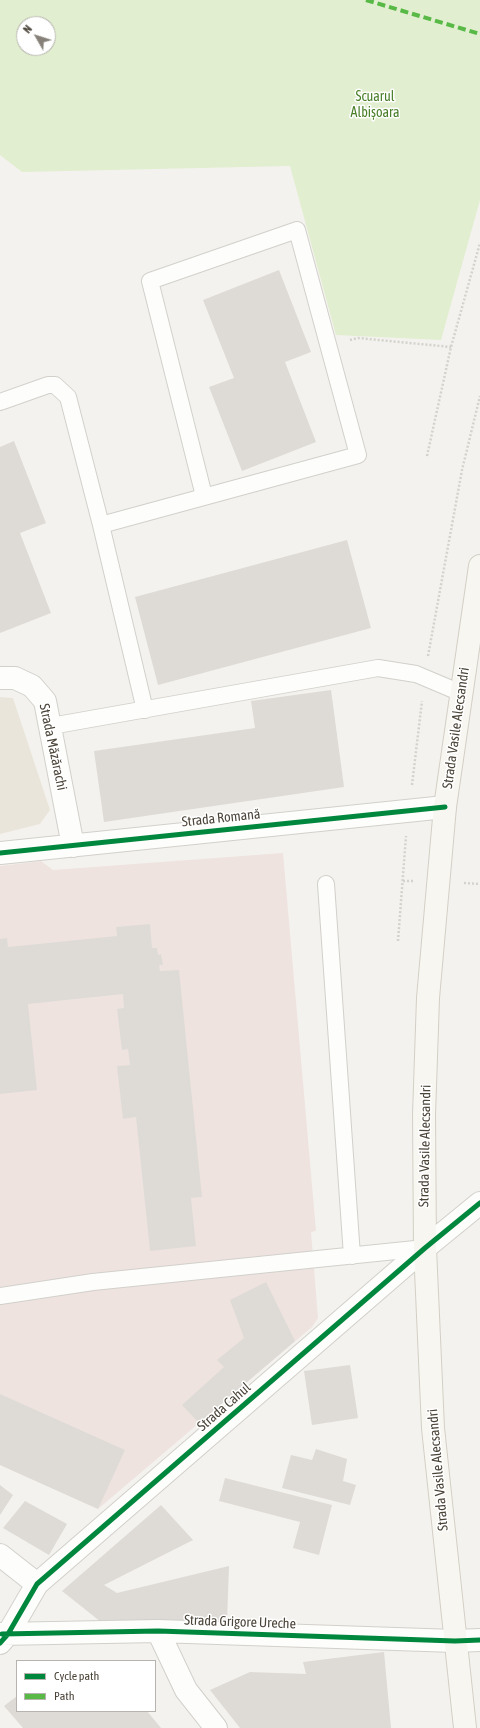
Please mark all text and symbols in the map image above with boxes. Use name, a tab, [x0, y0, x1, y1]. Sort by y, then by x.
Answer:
north arrow	[16, 16, 56, 56]
text: N	[21, 23, 34, 35]
park label: Scuarul Albișoara	[351, 89, 399, 122]
street label: Strada Vasile Alecsandri	[439, 666, 473, 790]
street label: Strada Măzărachi	[36, 702, 70, 792]
street label: Strada Romană	[181, 806, 261, 830]
street label: Strada Vasile Alecsandri	[416, 1085, 434, 1207]
street label: Strada Cahul	[194, 1379, 254, 1435]
street label: Strada Vasile Alecsandri	[424, 1408, 452, 1532]
street label: Strada Grigore Ureche	[184, 1612, 296, 1632]
legend	[16, 1660, 156, 1712]
text: Cycle path	[54, 1669, 99, 1683]
text: Path	[54, 1689, 75, 1703]

